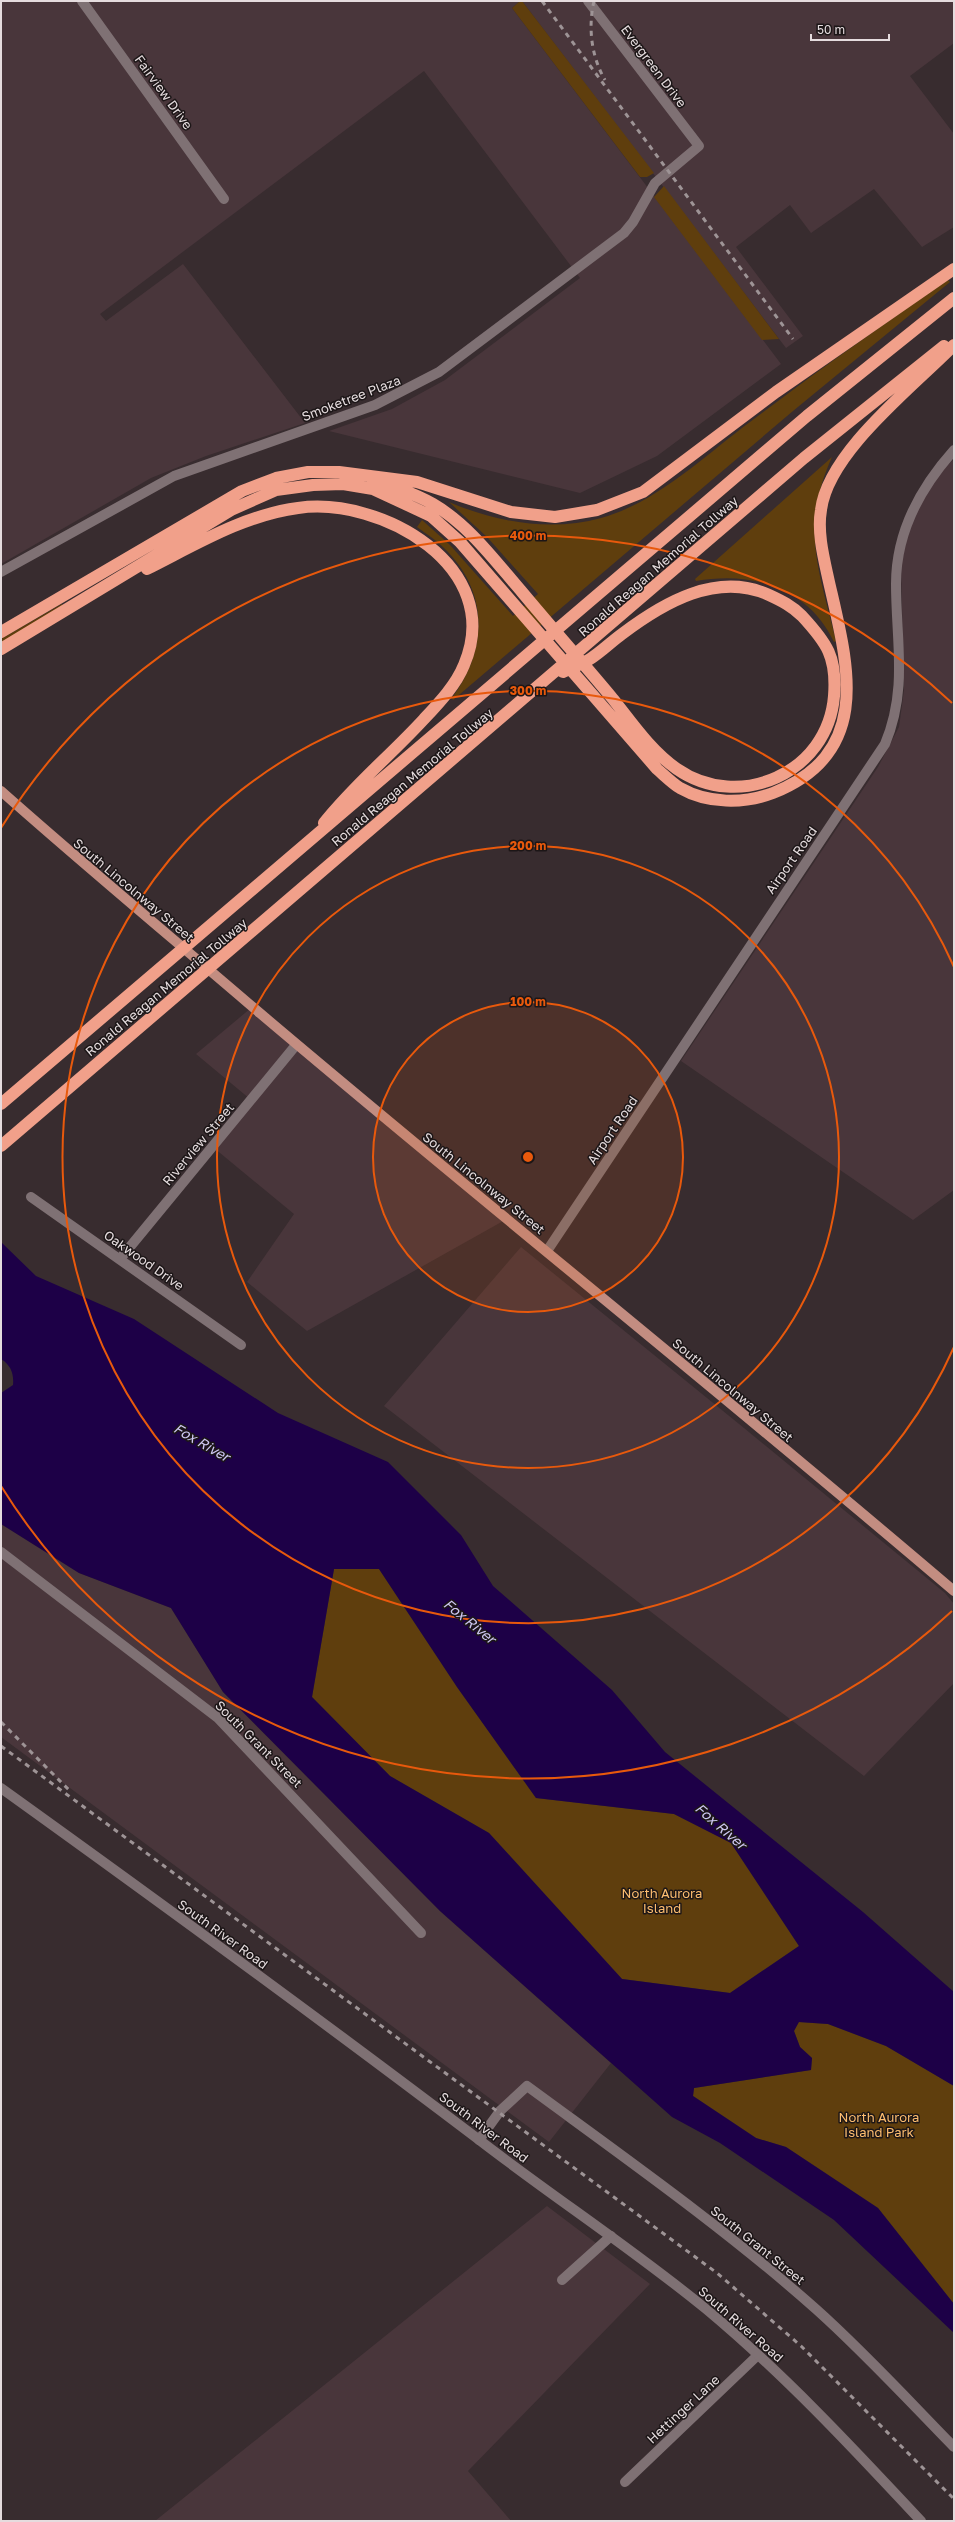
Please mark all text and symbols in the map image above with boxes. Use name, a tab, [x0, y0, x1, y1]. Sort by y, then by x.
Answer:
scale bar	[811, 16, 889, 42]
street label: Evergreen Drive	[618, 22, 690, 110]
text: 50 m	[817, 22, 845, 37]
street label: Fairview Drive	[132, 52, 196, 132]
street label: Smoketree Plaza	[299, 372, 403, 424]
street label: Ronald Reagan Memorial Tollway	[575, 492, 742, 640]
text: 400 m	[510, 528, 546, 543]
text: 300 m	[510, 683, 546, 698]
street label: Ronald Reagan Memorial Tollway	[328, 704, 497, 849]
street label: Airport Road	[762, 823, 820, 897]
street label: South Lincolnway Street	[70, 835, 198, 945]
text: 200 m	[510, 838, 546, 853]
street label: Ronald Reagan Memorial Tollway	[82, 914, 251, 1059]
text: 100 m	[510, 994, 546, 1009]
street label: Airport Road	[583, 1093, 641, 1167]
street label: Riverview Street	[159, 1099, 237, 1189]
street label: South Lincolnway Street	[420, 1129, 548, 1237]
centre of rings	[521, 1150, 535, 1164]
street label: Oakwood Drive	[101, 1227, 187, 1293]
street label: South Lincolnway Street	[669, 1335, 797, 1445]
water label: Fox River	[171, 1419, 235, 1466]
water label: Fox River	[441, 1595, 501, 1649]
street label: South Grant Street	[212, 1697, 306, 1791]
water label: Fox River	[692, 1799, 752, 1854]
park label: North Aurora Island	[622, 1885, 702, 1916]
street label: South River Road	[175, 1896, 271, 1972]
street label: South River Road	[436, 2088, 532, 2166]
park label: North Aurora Island Park	[839, 2109, 919, 2140]
street label: South Grant Street	[708, 2202, 808, 2288]
street label: South River Road	[695, 2283, 787, 2365]
street label: Hettinger Lane	[643, 2371, 723, 2447]

